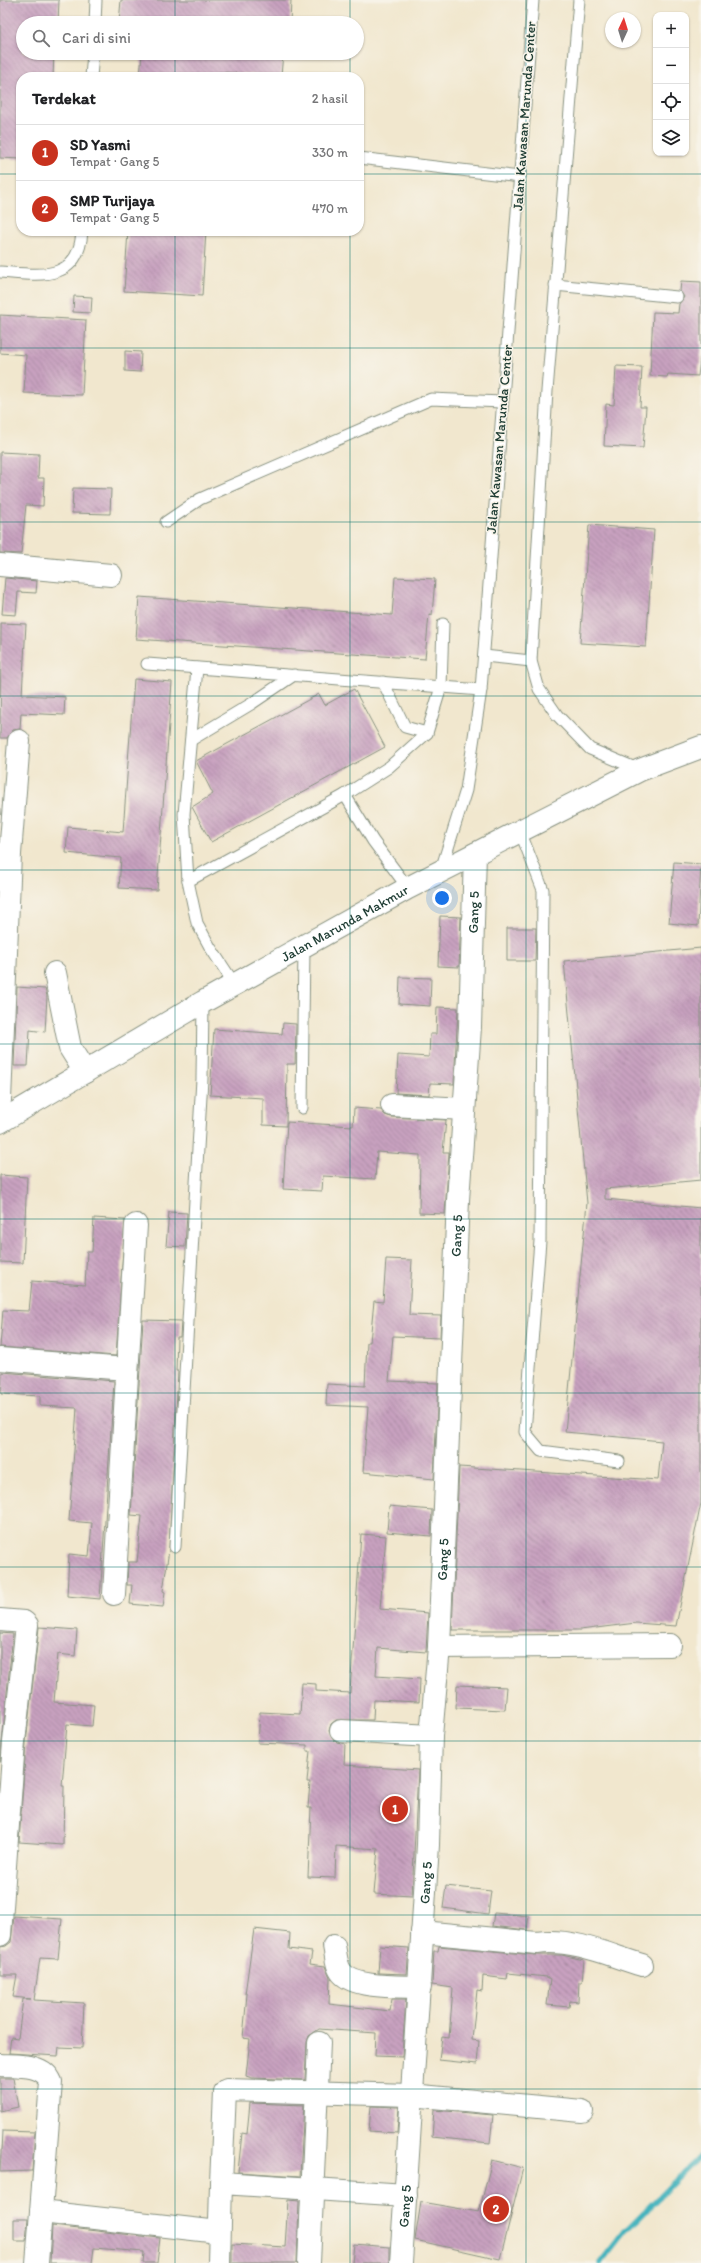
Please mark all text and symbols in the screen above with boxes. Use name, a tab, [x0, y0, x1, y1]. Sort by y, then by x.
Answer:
north arrow	[605, 12, 641, 48]
map controls	[653, 12, 689, 156]
button: +	[653, 12, 689, 48]
search box	[16, 16, 364, 60]
street label: Jalan Kawasan Marunda Center	[509, 20, 540, 211]
icon: search	[30, 27, 52, 49]
text: Cari di sini	[62, 29, 131, 47]
button: −	[653, 48, 689, 84]
button: locate	[653, 84, 689, 120]
text: Terdekat	[32, 88, 96, 108]
text: 2 hasil	[312, 91, 348, 106]
button: layers	[653, 120, 689, 156]
text: SD Yasmi	[70, 136, 130, 154]
text: 1	[42, 145, 48, 160]
text: 330 m	[312, 145, 348, 160]
text: Tempat · Gang 5	[70, 154, 159, 169]
text: SMP Turijaya	[70, 192, 155, 210]
text: 2	[42, 201, 48, 216]
text: 470 m	[312, 201, 348, 216]
text: Tempat · Gang 5	[70, 210, 159, 225]
street label: Jalan Kawasan Marunda Center	[483, 343, 516, 534]
street label: Jalan Marunda Makmur	[278, 881, 412, 966]
your location	[432, 888, 452, 908]
street label: Gang 5	[465, 891, 483, 934]
street label: Gang 5	[448, 1214, 466, 1257]
street label: Gang 5	[434, 1538, 453, 1581]
pin: 1	[382, 1794, 408, 1824]
street label: Gang 5	[416, 1861, 436, 1905]
street label: Gang 5	[395, 2184, 415, 2228]
pin: 2	[483, 2194, 509, 2224]

